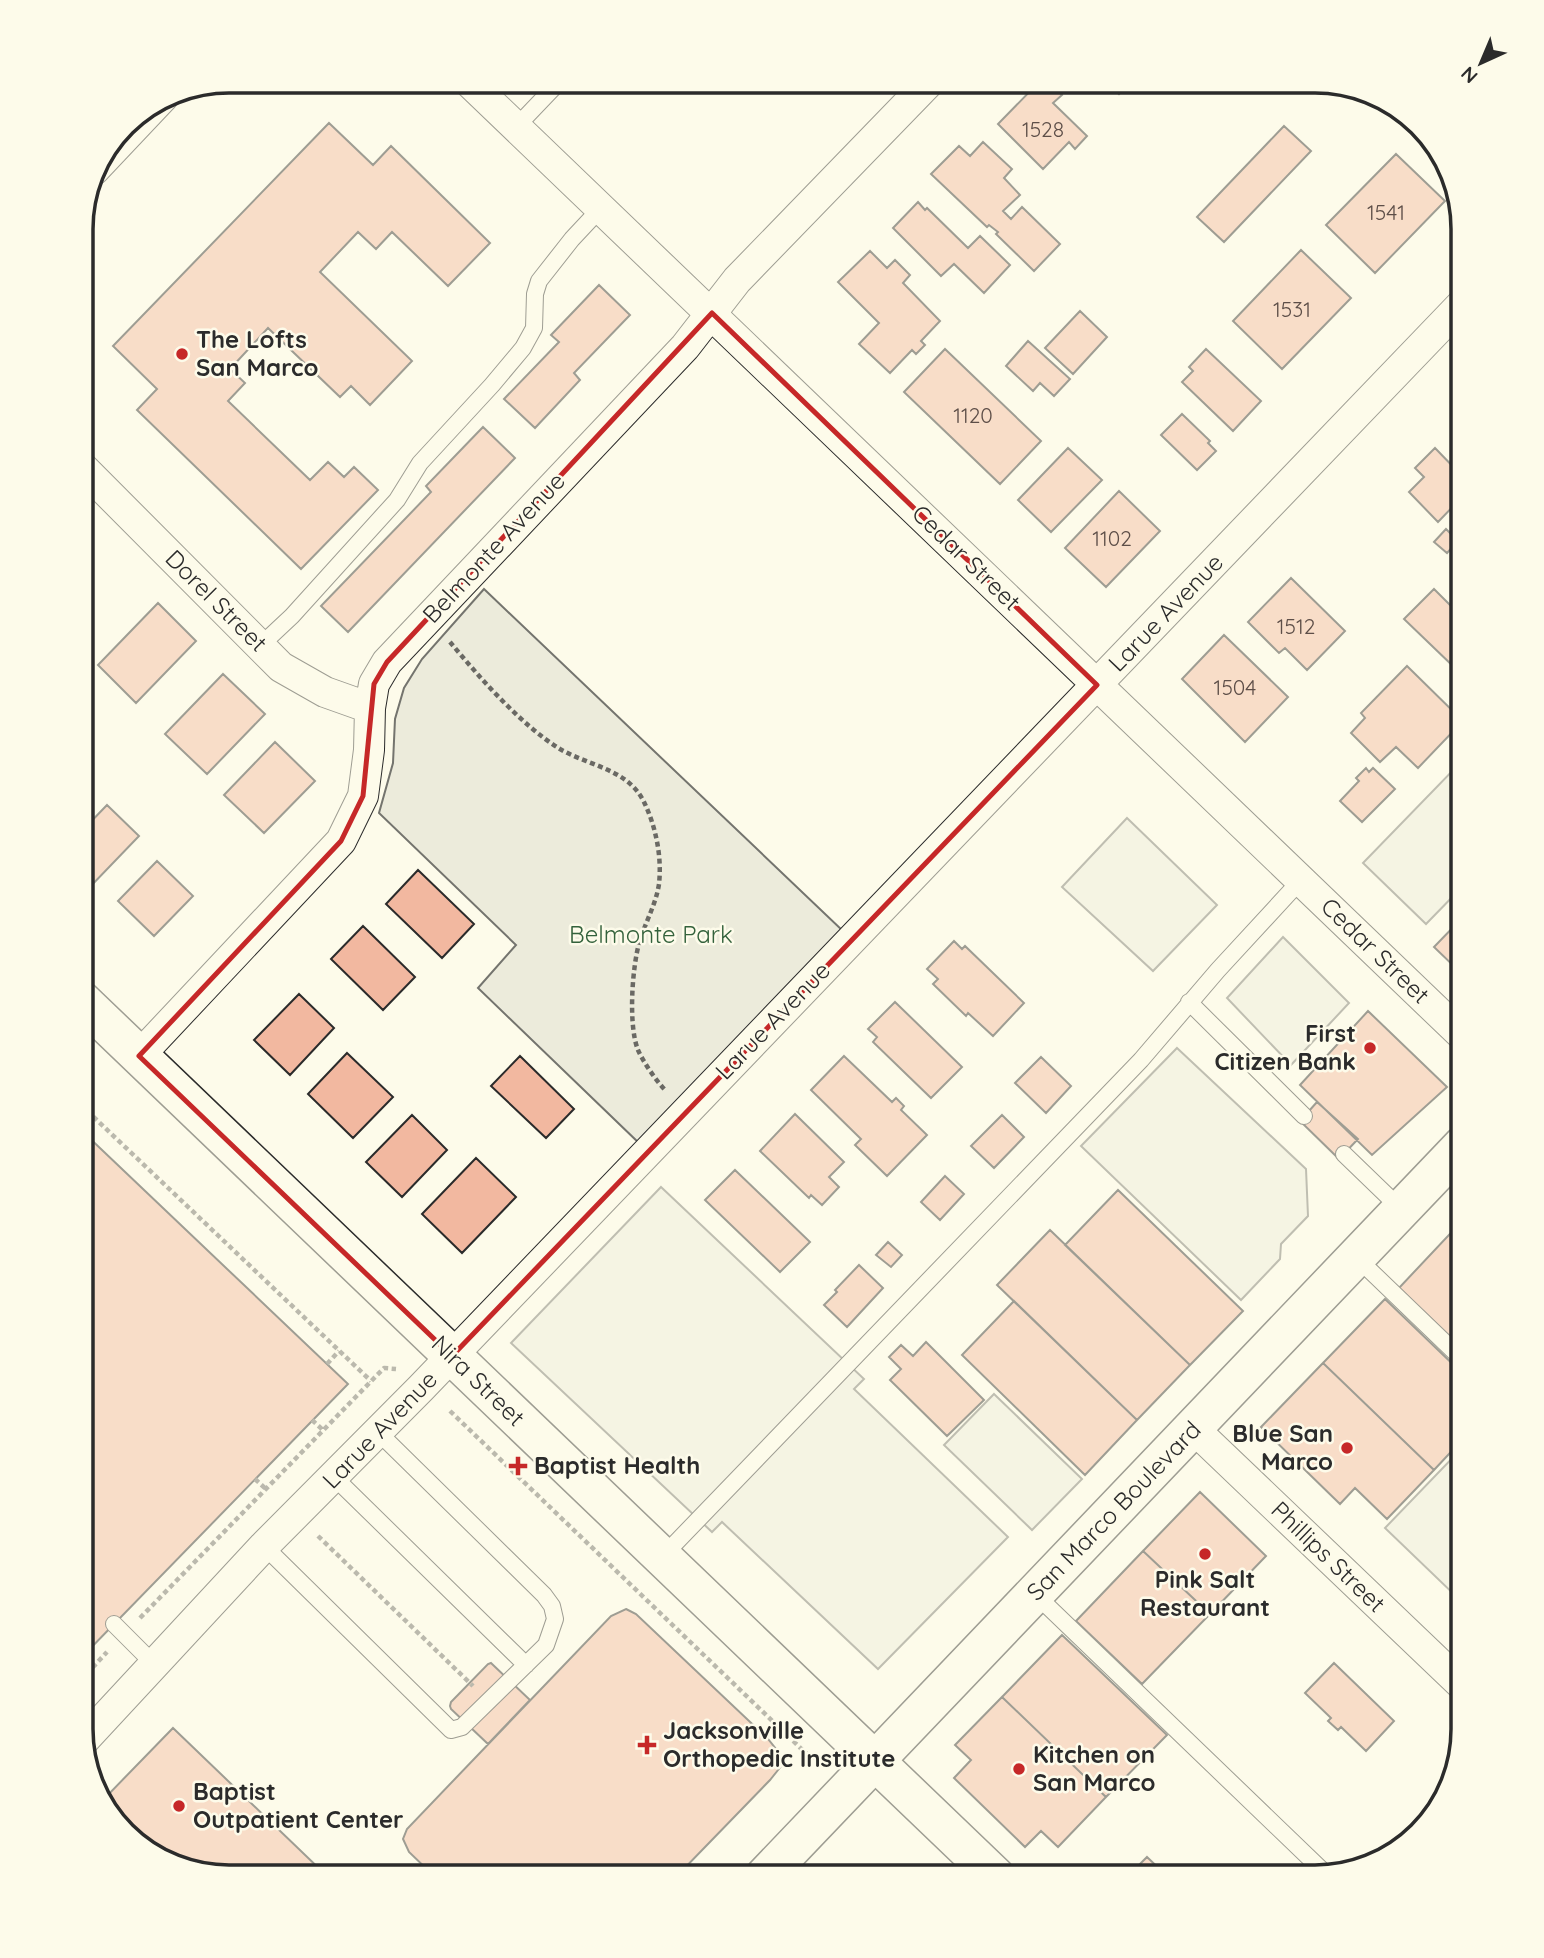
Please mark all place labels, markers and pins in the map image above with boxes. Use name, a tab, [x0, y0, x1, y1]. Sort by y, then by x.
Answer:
place label: The Lofts San Marco	[196, 324, 319, 382]
marker: The Lofts San Marco	[174, 346, 190, 362]
place label: First Citizen Bank	[1214, 1018, 1356, 1076]
marker: First Citizen Bank	[1362, 1040, 1378, 1056]
place label: Blue San Marco	[1232, 1418, 1333, 1476]
marker: Blue San Marco	[1339, 1440, 1355, 1456]
place label: Baptist Health	[534, 1450, 700, 1480]
marker: Baptist Health	[508, 1456, 528, 1476]
marker: Pink Salt Restaurant	[1197, 1546, 1213, 1562]
place label: Pink Salt Restaurant	[1140, 1564, 1270, 1622]
place label: Jacksonville Orthopedic Institute	[663, 1715, 895, 1773]
marker: Jacksonville Orthopedic Institute	[637, 1735, 657, 1755]
place label: Kitchen on San Marco	[1033, 1739, 1156, 1797]
marker: Kitchen on San Marco	[1011, 1761, 1027, 1777]
place label: Baptist Outpatient Center	[193, 1776, 404, 1834]
marker: Baptist Outpatient Center	[171, 1798, 187, 1814]

